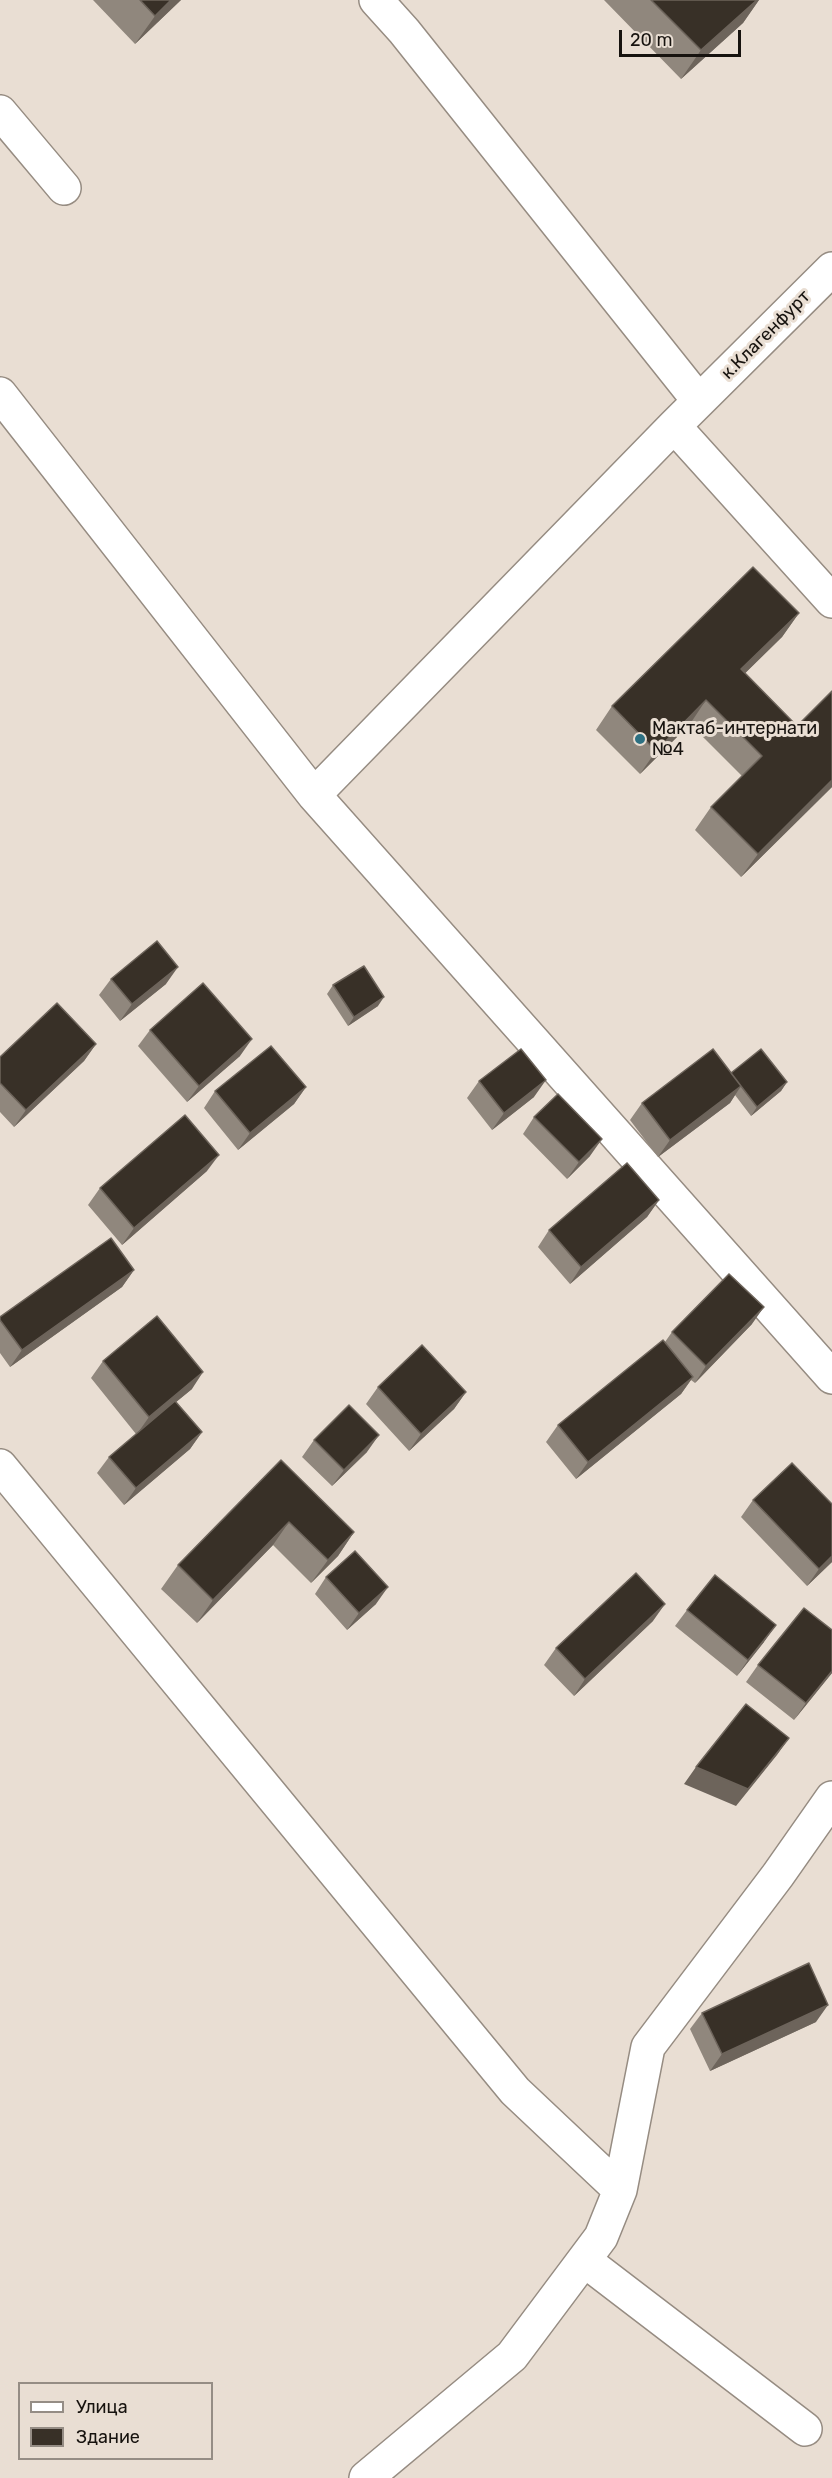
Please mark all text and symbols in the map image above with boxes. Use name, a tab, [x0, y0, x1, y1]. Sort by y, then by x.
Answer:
scale bar	[622, 18, 744, 56]
text: 20 m	[630, 29, 672, 51]
street label: к.Клагенфурт	[717, 286, 815, 384]
place label: Мактаб-интернати №4	[652, 718, 817, 760]
marker: Мактаб-интернати №4	[633, 732, 647, 746]
legend	[18, 2382, 213, 2460]
text: Улица	[76, 2396, 128, 2418]
text: Здание	[76, 2426, 140, 2448]

